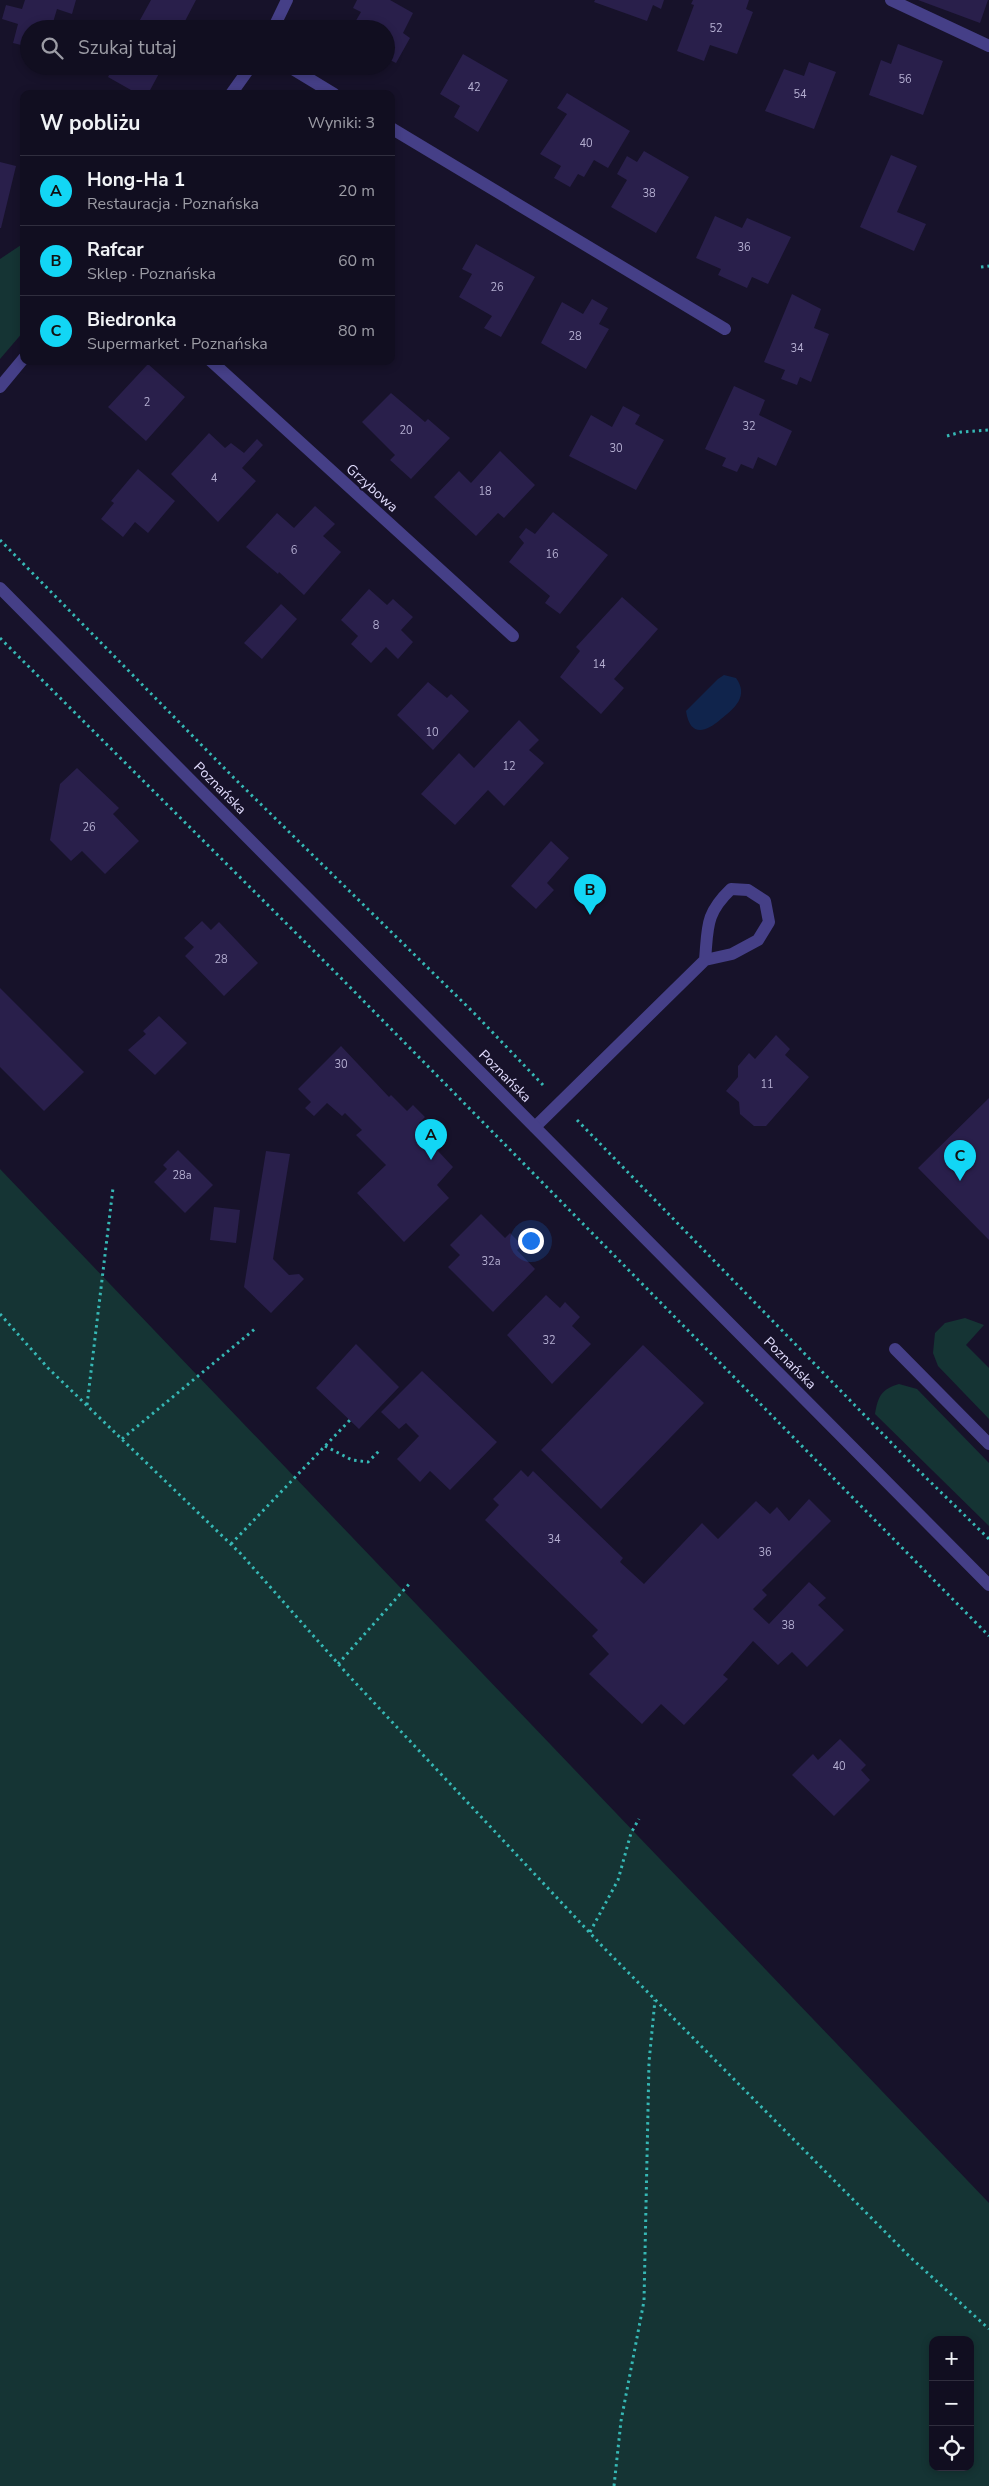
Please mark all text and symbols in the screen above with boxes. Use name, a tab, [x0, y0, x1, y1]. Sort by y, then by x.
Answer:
search box	[20, 20, 395, 75]
house number: 52	[709, 21, 723, 36]
icon: search	[38, 34, 66, 62]
text: Szukaj tutaj	[78, 35, 177, 61]
house number: 56	[898, 72, 912, 87]
house number: 42	[467, 80, 481, 95]
house number: 54	[793, 87, 807, 102]
text: W pobliżu	[40, 109, 141, 137]
text: Wyniki: 3	[308, 112, 375, 134]
house number: 40	[579, 136, 593, 151]
text: Hong-Ha 1	[87, 167, 185, 193]
text: A	[50, 180, 62, 202]
text: 20 m	[338, 180, 375, 202]
house number: 38	[642, 186, 656, 201]
text: Restauracja · Poznańska	[87, 193, 259, 215]
text: Rafcar	[87, 237, 144, 263]
house number: 36	[737, 240, 751, 255]
text: B	[50, 250, 62, 272]
text: 60 m	[338, 250, 375, 272]
text: Sklep · Poznańska	[87, 263, 216, 285]
house number: 26	[490, 280, 504, 295]
text: Biedronka	[87, 307, 176, 333]
text: C	[51, 320, 61, 342]
text: 80 m	[338, 320, 375, 342]
house number: 28	[568, 329, 582, 344]
text: Supermarket · Poznańska	[87, 333, 268, 355]
house number: 34	[790, 341, 804, 356]
house number: 2	[144, 395, 150, 410]
house number: 32	[742, 419, 756, 434]
house number: 20	[399, 423, 413, 438]
house number: 30	[609, 441, 623, 456]
street label: Grzybowa	[342, 460, 402, 516]
house number: 4	[211, 471, 218, 486]
house number: 18	[478, 484, 492, 499]
house number: 6	[291, 543, 298, 558]
house number: 16	[545, 547, 559, 562]
house number: 8	[373, 618, 380, 633]
house number: 14	[592, 657, 606, 672]
house number: 10	[425, 725, 439, 740]
street label: Poznańska	[190, 758, 250, 818]
house number: 12	[502, 759, 516, 774]
house number: 26	[82, 820, 96, 835]
pin: B	[574, 874, 606, 915]
house number: 28	[214, 952, 228, 967]
street label: Poznańska	[475, 1046, 535, 1106]
house number: 30	[334, 1057, 348, 1072]
house number: 11	[760, 1077, 774, 1092]
pin: A	[415, 1119, 447, 1160]
pin: C	[944, 1140, 976, 1181]
house number: 28a	[172, 1168, 192, 1183]
your location	[518, 1228, 544, 1254]
house number: 32a	[481, 1254, 501, 1269]
house number: 32	[542, 1333, 556, 1348]
street label: Poznańska	[760, 1333, 820, 1393]
house number: 34	[547, 1532, 561, 1547]
house number: 36	[758, 1545, 772, 1560]
house number: 38	[781, 1618, 795, 1633]
house number: 40	[832, 1759, 846, 1774]
map controls	[929, 2336, 974, 2471]
button: +	[929, 2336, 974, 2381]
button: −	[929, 2381, 974, 2426]
button: locate	[929, 2426, 974, 2471]

